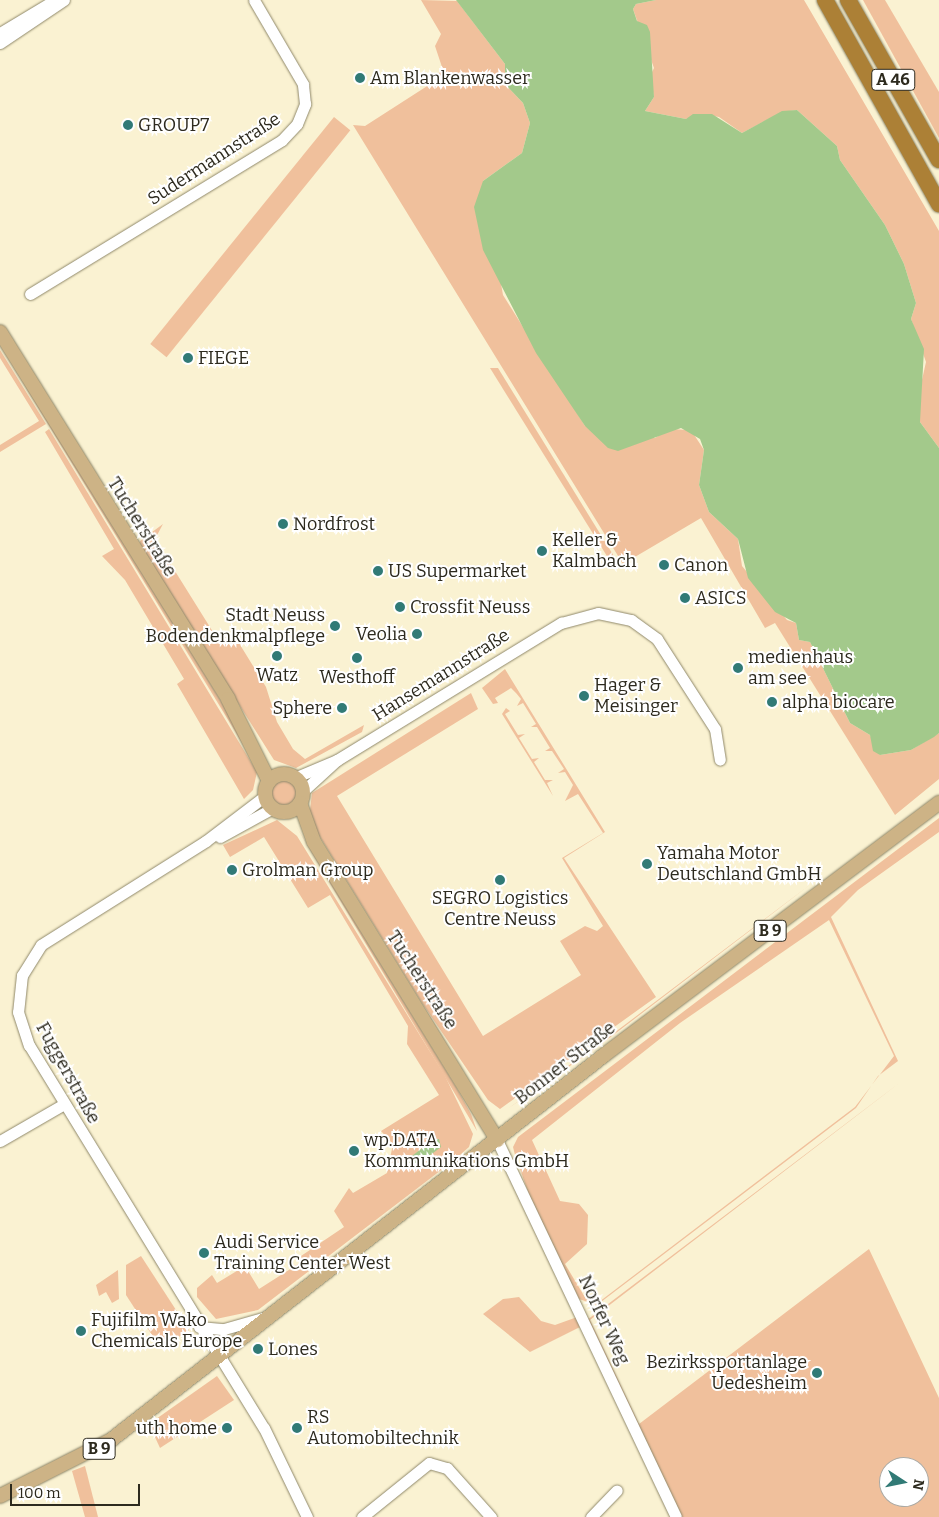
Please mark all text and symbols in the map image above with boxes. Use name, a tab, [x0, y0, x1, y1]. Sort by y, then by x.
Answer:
road number: A 46	[870, 66, 916, 94]
place label: Am Blankenwasser	[370, 67, 530, 89]
marker: Am Blankenwasser	[354, 72, 366, 84]
street label: Sudermannstraße	[144, 108, 284, 210]
place label: GROUP7	[138, 114, 209, 136]
marker: GROUP7	[122, 119, 134, 131]
place label: FIEGE	[198, 347, 249, 369]
marker: FIEGE	[182, 352, 194, 364]
street label: Tucherstraße	[103, 473, 181, 581]
place label: Nordfrost	[293, 513, 375, 535]
marker: Nordfrost	[277, 518, 289, 530]
place label: Keller & Kalmbach	[552, 530, 637, 572]
marker: Keller & Kalmbach	[536, 545, 548, 557]
place label: Canon	[674, 554, 728, 576]
marker: Canon	[658, 559, 670, 571]
place label: US Supermarket	[388, 560, 526, 582]
marker: US Supermarket	[372, 565, 384, 577]
place label: ASICS	[695, 587, 747, 609]
marker: ASICS	[679, 592, 691, 604]
place label: Crossfit Neuss	[410, 596, 530, 618]
marker: Crossfit Neuss	[394, 601, 406, 613]
place label: Stadt Neuss Bodendenkmalpflege	[146, 605, 325, 648]
marker: Stadt Neuss Bodendenkmalpflege	[329, 620, 341, 632]
place label: Veolia	[355, 623, 407, 645]
street label: Hansemannstraße	[369, 624, 513, 726]
marker: Veolia	[411, 628, 423, 640]
place label: medienhaus am see	[748, 647, 853, 690]
marker: Watz	[271, 650, 283, 662]
marker: Westhoff	[351, 652, 363, 664]
marker: medienhaus am see	[732, 662, 744, 674]
place label: Watz	[256, 664, 298, 686]
place label: Westhoff	[319, 666, 395, 688]
place label: Hager & Meisinger	[594, 675, 678, 718]
marker: Hager & Meisinger	[578, 690, 590, 702]
place label: alpha biocare	[782, 691, 895, 713]
marker: alpha biocare	[766, 696, 778, 708]
place label: Sphere	[273, 697, 332, 719]
marker: Sphere	[336, 702, 348, 714]
place label: Yamaha Motor Deutschland GmbH	[657, 843, 822, 886]
marker: Yamaha Motor Deutschland GmbH	[641, 858, 653, 870]
place label: Grolman Group	[242, 859, 373, 881]
marker: Grolman Group	[226, 864, 238, 876]
marker: SEGRO Logistics Centre Neuss	[494, 874, 506, 886]
place label: SEGRO Logistics Centre Neuss	[432, 888, 568, 931]
road number: B 9	[752, 918, 788, 944]
street label: Tucherstraße	[382, 927, 462, 1033]
street label: Bonner Straße	[510, 1017, 620, 1109]
street label: Fuggerstraße	[31, 1019, 105, 1127]
place label: wp.DATA Kommunikations GmbH	[364, 1130, 569, 1172]
marker: wp.DATA Kommunikations GmbH	[348, 1145, 360, 1157]
place label: Audi Service Training Center West	[214, 1232, 391, 1274]
marker: Audi Service Training Center West	[198, 1247, 210, 1259]
street label: Norfer Weg	[574, 1272, 634, 1368]
place label: Fujifilm Wako Chemicals Europe	[91, 1310, 242, 1352]
marker: Fujifilm Wako Chemicals Europe	[75, 1325, 87, 1337]
place label: Lones	[268, 1338, 318, 1360]
marker: Lones	[252, 1343, 264, 1355]
place label: Bezirkssportanlage Uedesheim	[646, 1352, 807, 1395]
marker: Bezirkssportanlage Uedesheim	[811, 1367, 823, 1379]
place label: RS Automobiltechnik	[307, 1407, 459, 1450]
place label: uth home	[136, 1417, 217, 1439]
marker: uth home	[221, 1422, 233, 1434]
marker: RS Automobiltechnik	[291, 1422, 303, 1434]
road number: B 9	[82, 1436, 116, 1462]
north arrow	[879, 1457, 929, 1507]
scale bar	[12, 1474, 142, 1506]
text: N	[909, 1478, 928, 1492]
text: 100 m	[18, 1484, 61, 1502]

